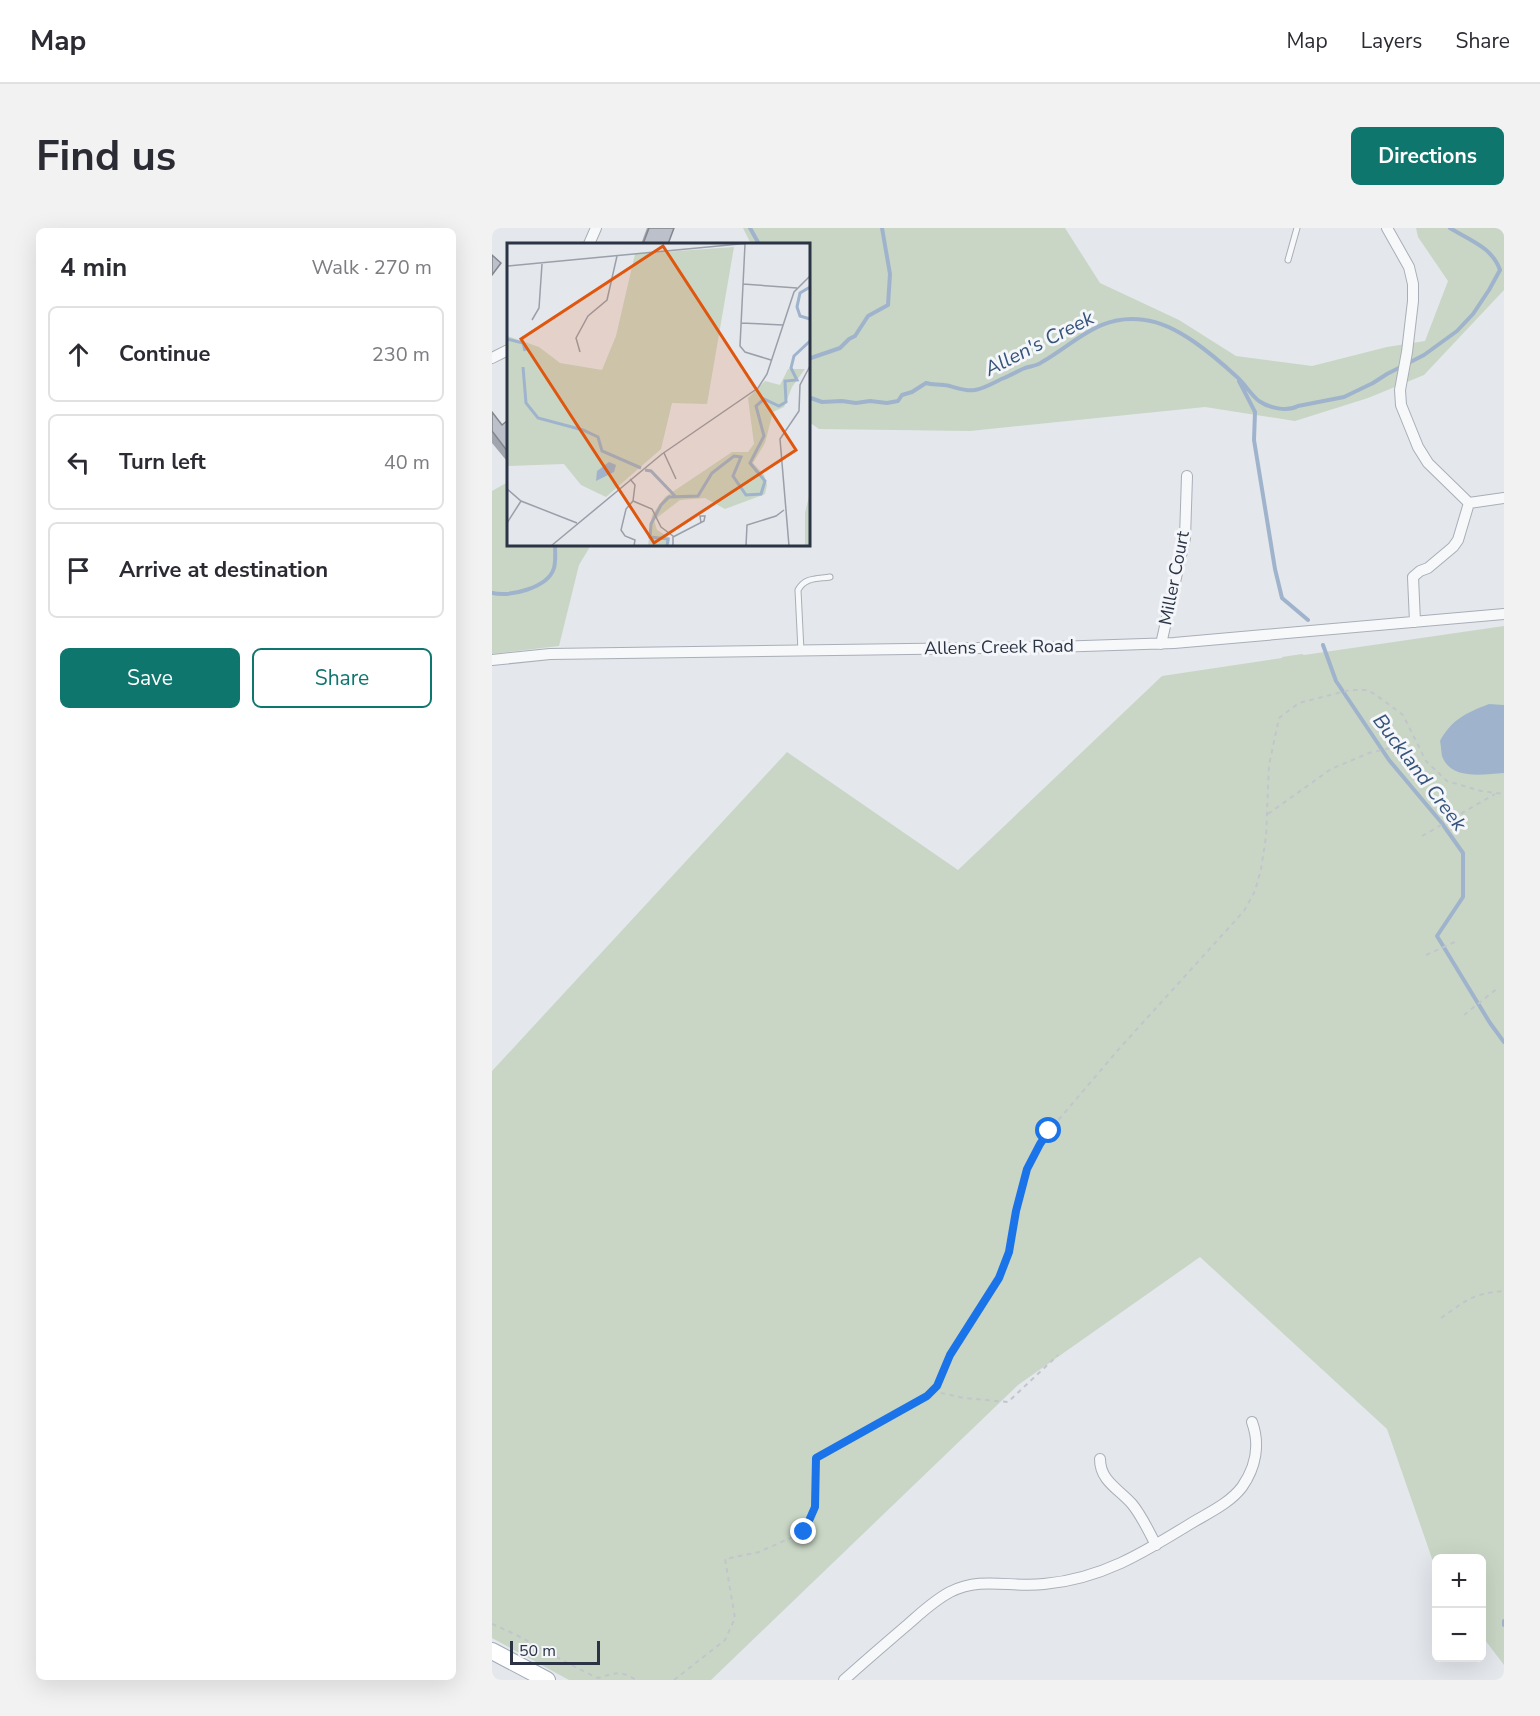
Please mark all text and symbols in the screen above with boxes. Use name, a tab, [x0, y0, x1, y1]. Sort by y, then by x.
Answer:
text: Map	[30, 22, 86, 60]
text: Map	[1286, 27, 1328, 55]
text: Layers	[1361, 27, 1422, 55]
text: Share	[1455, 27, 1510, 55]
button: Directions	[1351, 127, 1504, 185]
text: Find us	[36, 128, 176, 185]
inset map	[507, 243, 810, 546]
text: 4 min	[60, 250, 127, 285]
text: Walk · 270 m	[312, 254, 432, 281]
water label: Allen's Creek	[979, 304, 1099, 383]
icon: ahead	[62, 338, 95, 371]
text: Continue	[119, 339, 210, 369]
text: 230 m	[372, 341, 430, 368]
icon: left	[62, 446, 95, 479]
text: Turn left	[119, 447, 206, 477]
text: 40 m	[384, 449, 430, 476]
street label: Miller Court	[1153, 528, 1195, 627]
icon: arrive	[62, 554, 95, 587]
text: Arrive at destination	[119, 555, 328, 585]
street label: Allens Creek Road	[924, 634, 1074, 660]
button: Save	[60, 648, 240, 708]
button: Share	[252, 648, 432, 708]
water label: Buckland Creek	[1367, 708, 1473, 837]
route start	[1035, 1117, 1061, 1143]
route end	[790, 1518, 816, 1544]
map controls	[1432, 1554, 1486, 1662]
button: +	[1432, 1554, 1486, 1608]
button: −	[1432, 1608, 1486, 1662]
scale bar	[510, 1638, 600, 1666]
text: 50 m	[519, 1640, 556, 1662]

